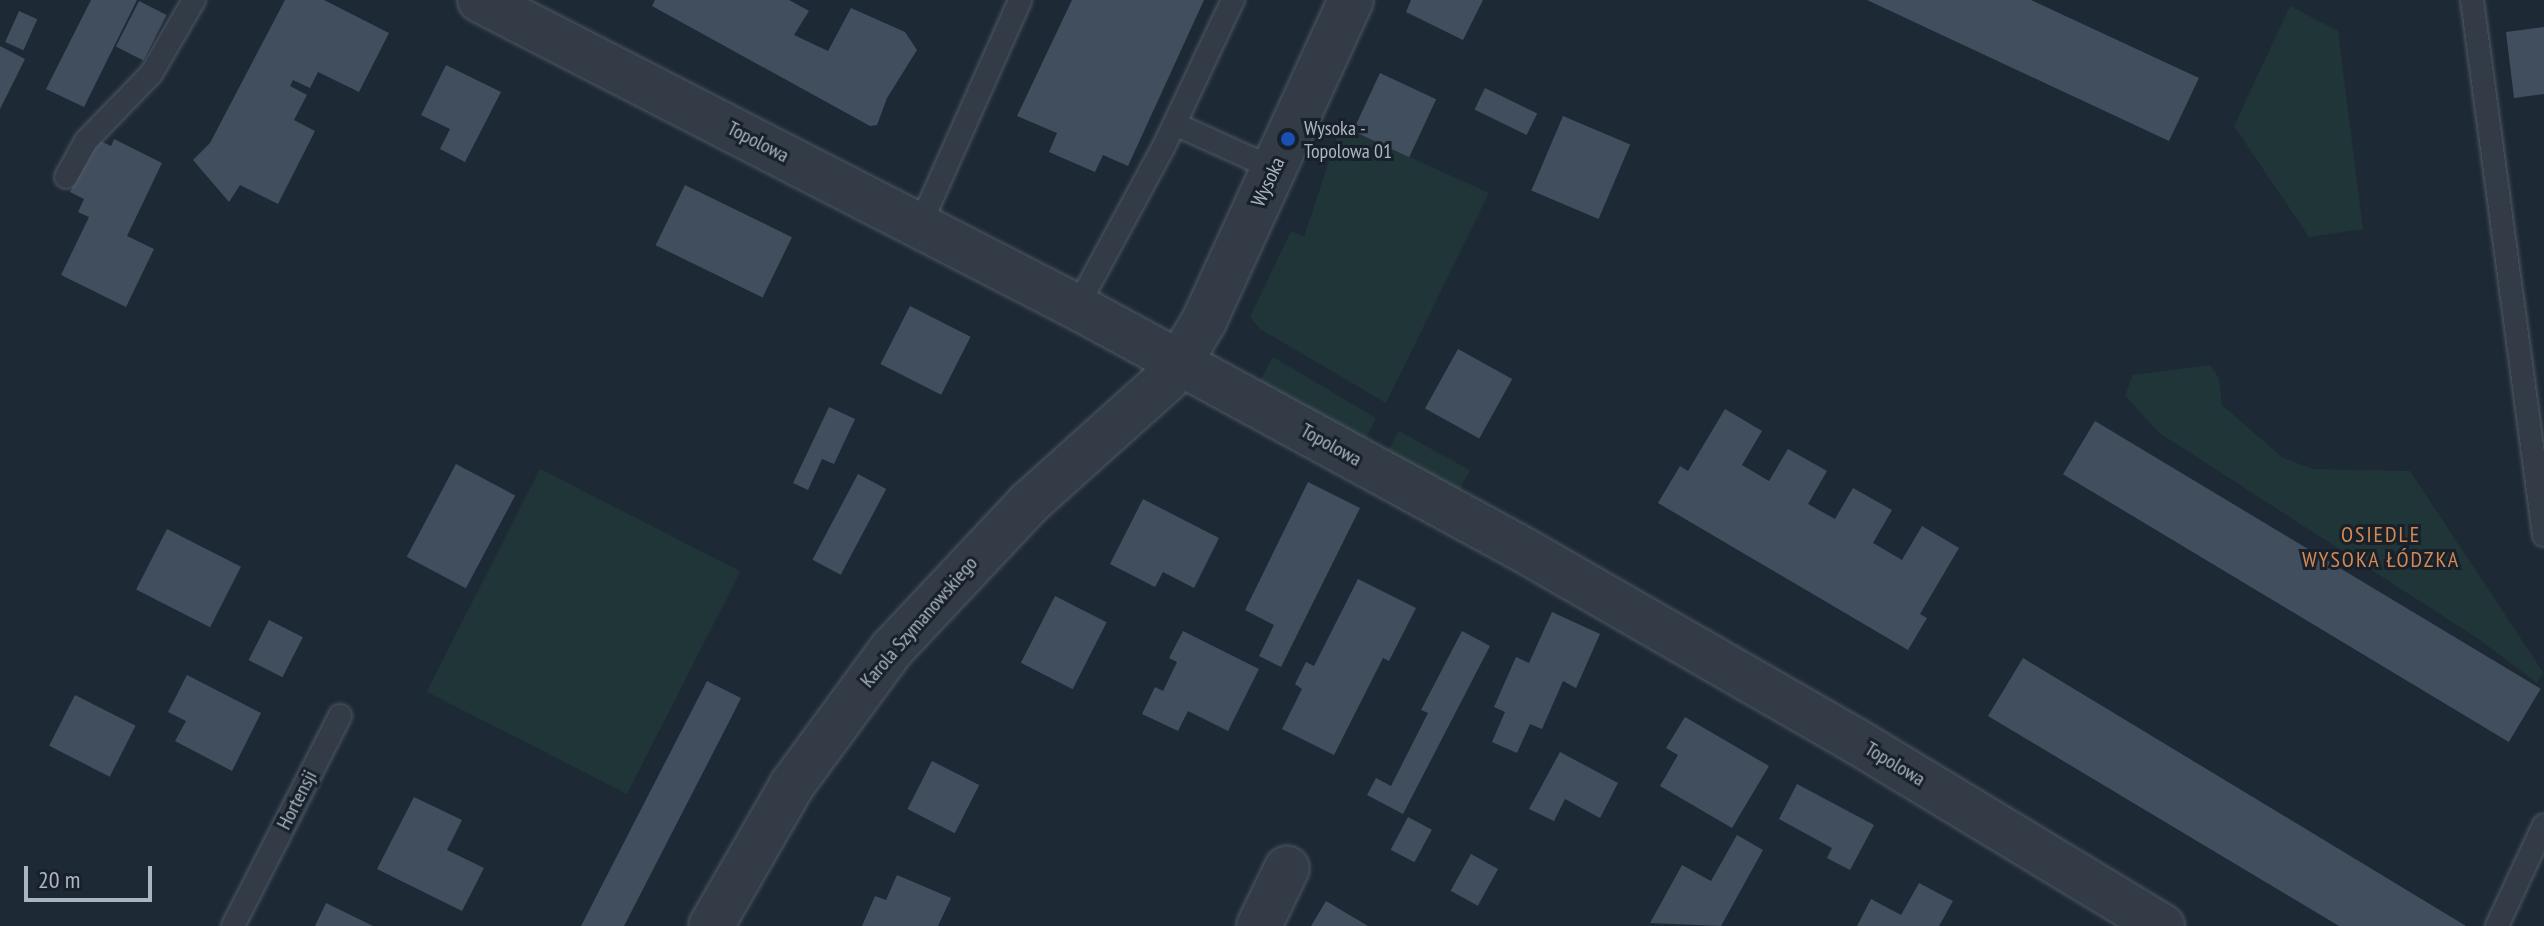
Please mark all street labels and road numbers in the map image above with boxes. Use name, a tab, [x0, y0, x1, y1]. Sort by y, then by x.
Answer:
street label: Topolowa	[723, 116, 793, 168]
street label: Wysoka	[1246, 153, 1290, 211]
street label: Topolowa	[1296, 419, 1366, 471]
street label: Karola Szymanowskiego	[856, 552, 982, 692]
street label: Topolowa	[1861, 737, 1929, 791]
street label: Hortensji	[272, 766, 322, 834]

